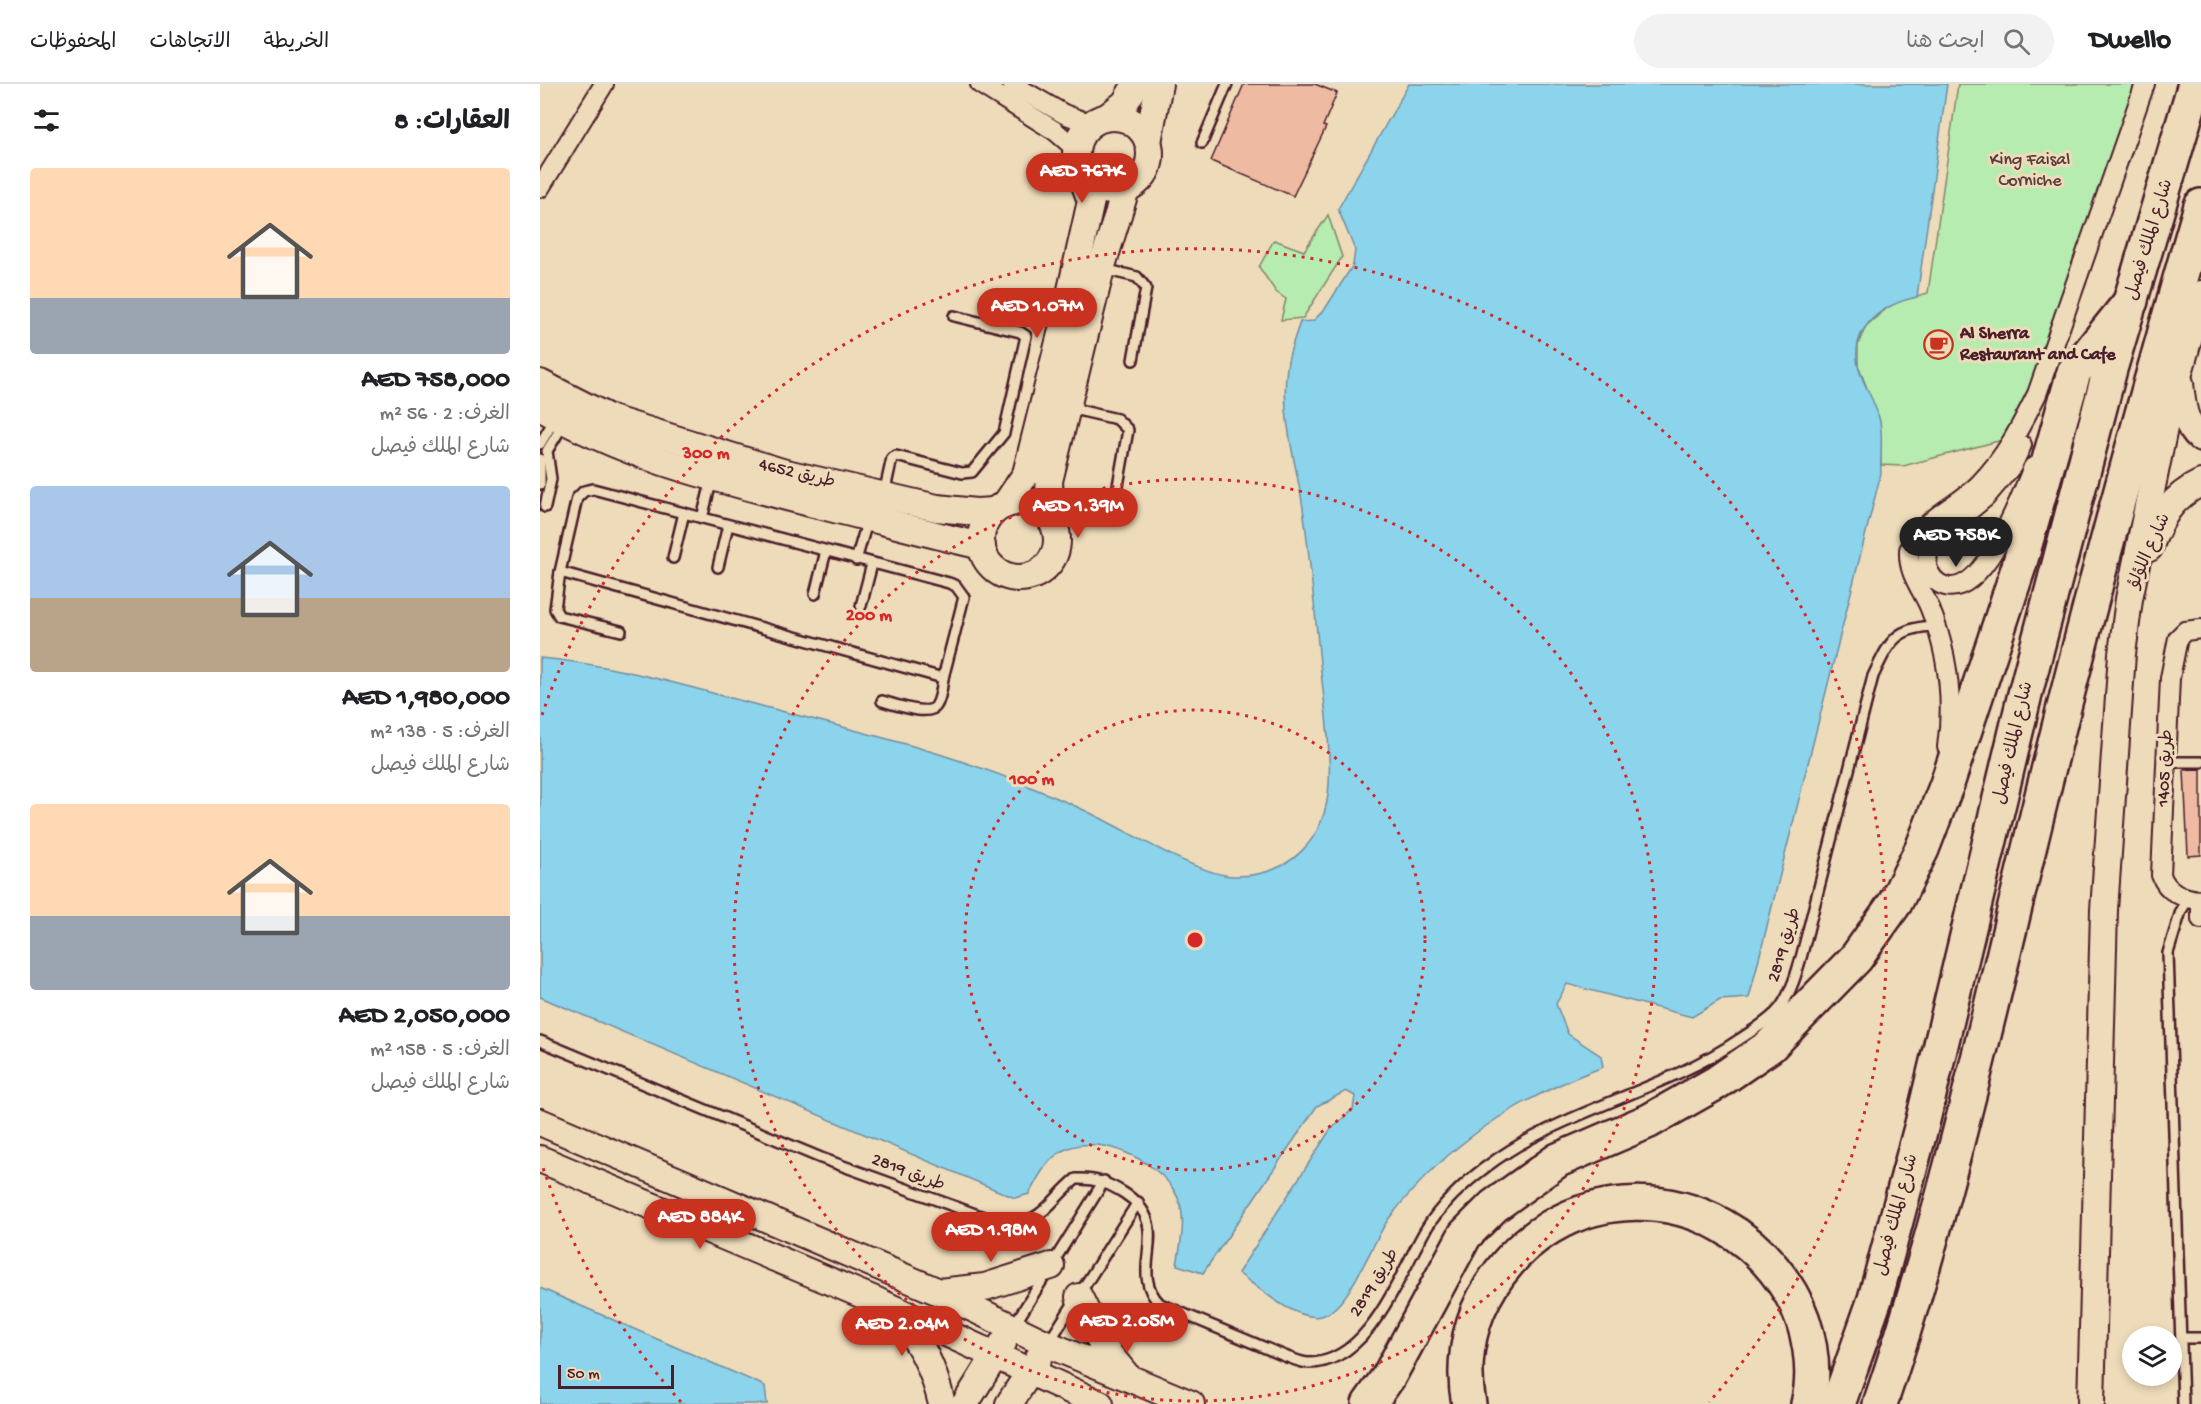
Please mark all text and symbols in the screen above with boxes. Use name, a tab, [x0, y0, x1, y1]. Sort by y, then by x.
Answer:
search box	[1634, 14, 2054, 68]
icon: search	[2000, 25, 2033, 58]
text: Dwello	[2090, 25, 2171, 58]
text: ابحث هنا	[1906, 30, 1985, 56]
text: المحفوظات	[30, 31, 116, 56]
text: الاتجاهات	[149, 31, 231, 56]
text: الخريطة	[264, 31, 329, 56]
icon: filters	[30, 104, 63, 137]
text: العقارات: 8	[394, 108, 510, 139]
park label: King Faisal Corniche	[1990, 150, 2070, 192]
pin: AED 767K	[1020, 153, 1144, 204]
text: AED 767K	[1040, 161, 1124, 184]
street label: شارع الملك فيصل	[2122, 177, 2178, 303]
icon: home	[216, 207, 324, 315]
pin: AED 1.07M	[968, 288, 1106, 339]
text: AED 1.07M	[991, 296, 1083, 319]
place label: Al Sherra Restaurant and Cafe	[1959, 324, 2116, 366]
cafe icon: Al Sherra Restaurant and Cafe	[1923, 328, 1955, 360]
text: AED 758,000	[361, 366, 510, 397]
text: الغرف: 2 · 56 m²	[380, 404, 510, 427]
text: شارع الملك فيصل	[371, 437, 510, 460]
text: 300 m	[682, 444, 730, 465]
street label: طريق 4652	[757, 454, 837, 494]
pin: AED 1.39M	[1009, 488, 1147, 539]
text: AED 1.39M	[1033, 496, 1123, 519]
street label: شارع اللؤلؤ	[2123, 510, 2176, 593]
pin: AED 758K	[1894, 517, 2018, 568]
icon: home	[216, 525, 324, 633]
text: AED 758K	[1914, 525, 1998, 548]
text: 200 m	[846, 606, 892, 627]
street label: شارع الملك فيصل	[1990, 680, 2038, 806]
text: AED 1,980,000	[342, 684, 510, 715]
text: الغرف: 5 · 138 m²	[370, 722, 510, 745]
street label: طريق 1405	[2153, 729, 2179, 808]
text: شارع الملك فيصل	[371, 755, 510, 778]
text: 100 m	[1009, 770, 1055, 791]
icon: home	[216, 843, 324, 951]
street label: طريق 2819	[1764, 905, 1806, 985]
centre of rings	[1185, 930, 1205, 950]
text: AED 2,050,000	[339, 1002, 510, 1033]
text: الغرف: 5 · 158 m²	[370, 1040, 510, 1063]
text: شارع الملك فيصل	[371, 1073, 510, 1096]
street label: طريق 2819	[868, 1149, 948, 1197]
street label: شارع الملك فيصل	[1871, 1152, 1923, 1278]
pin: AED 884K	[638, 1199, 762, 1250]
text: AED 884K	[658, 1207, 742, 1230]
pin: AED 1.98M	[922, 1212, 1060, 1263]
text: AED 1.98M	[945, 1220, 1037, 1243]
street label: طريق 2819	[1346, 1245, 1404, 1321]
pin: AED 2.05M	[1058, 1303, 1196, 1354]
pin: AED 2.04M	[833, 1306, 971, 1357]
text: AED 2.05M	[1080, 1311, 1174, 1334]
text: AED 2.04M	[856, 1314, 948, 1337]
map controls	[2122, 1326, 2182, 1386]
button: layers	[2122, 1326, 2182, 1386]
scale bar	[558, 1362, 674, 1390]
text: 50 m	[567, 1366, 600, 1385]

